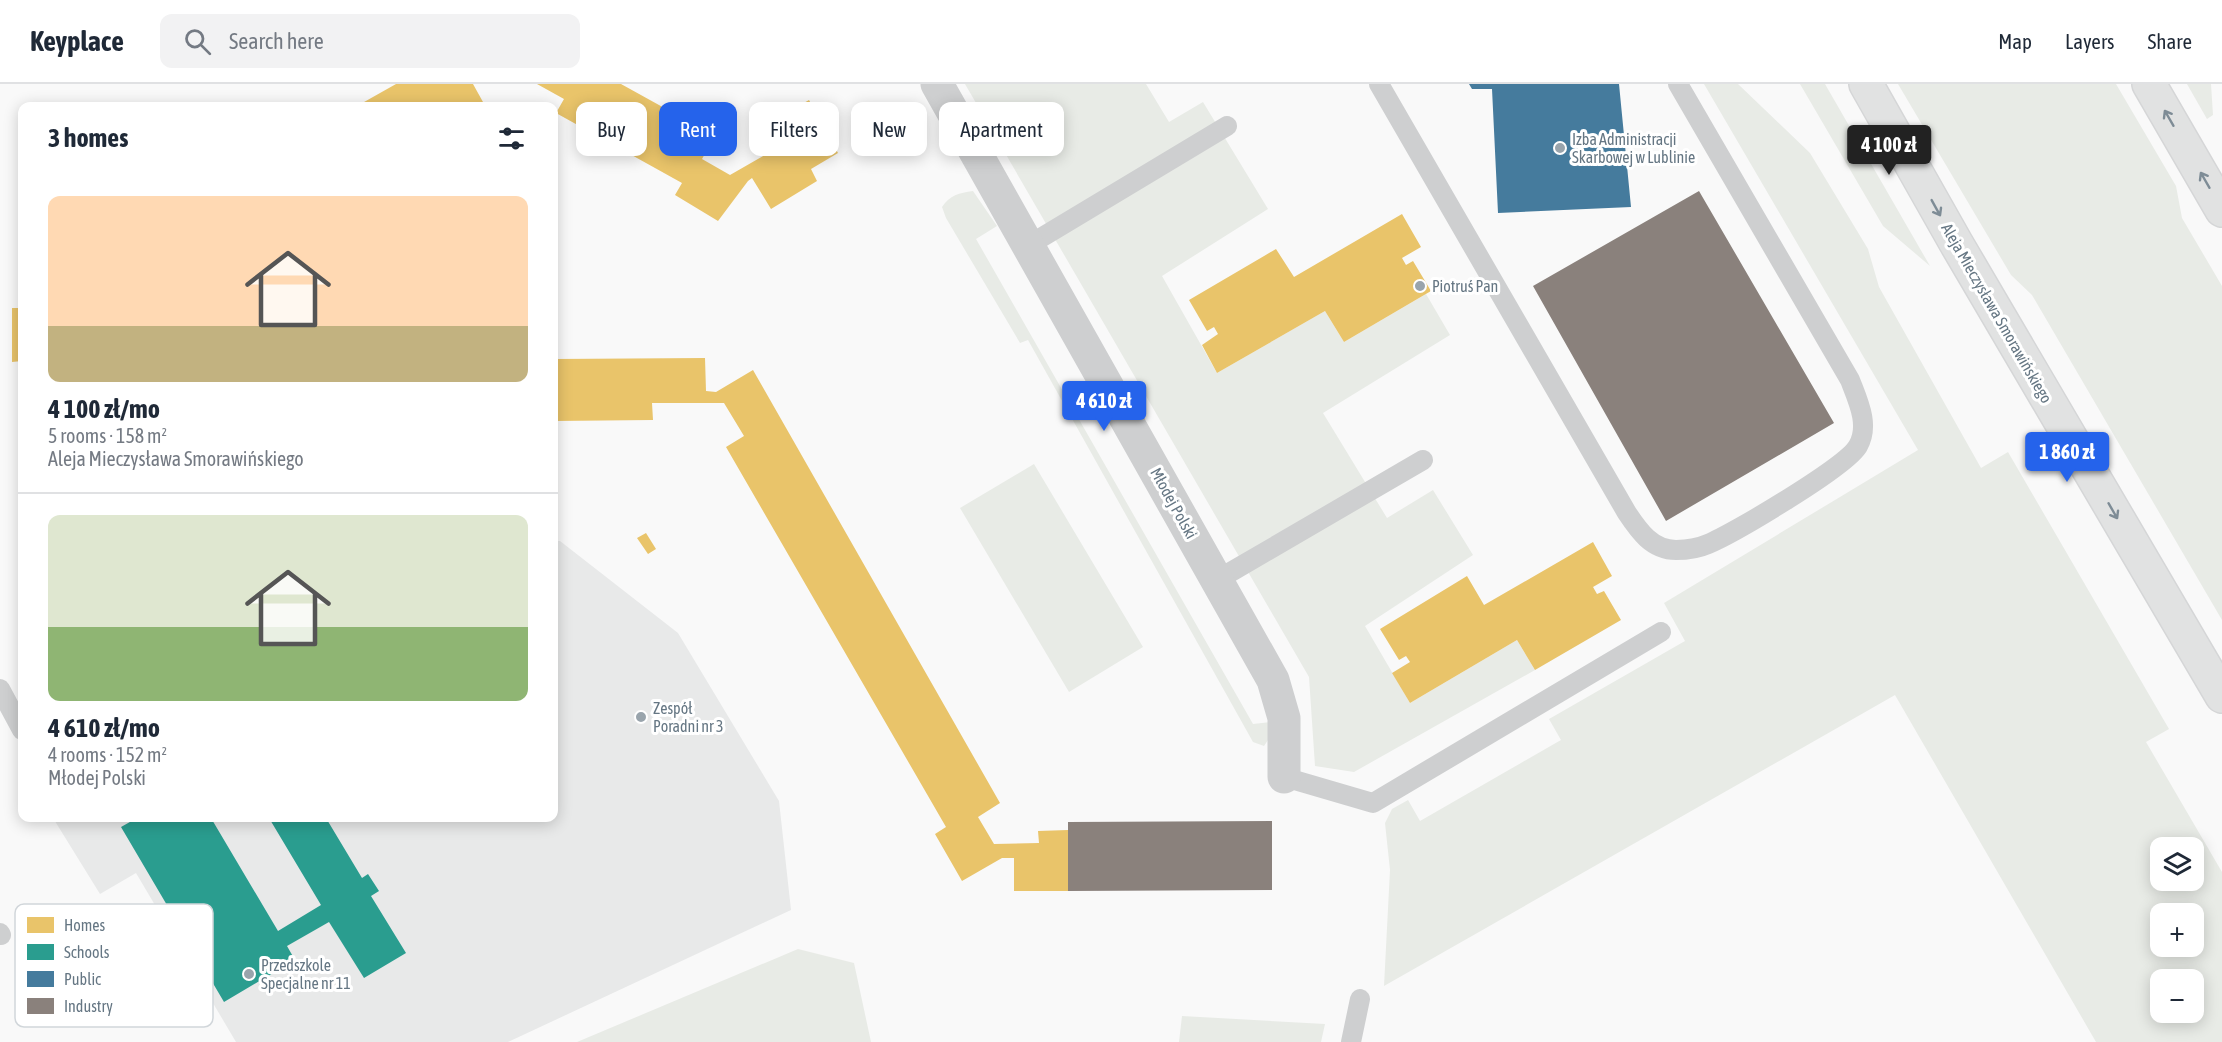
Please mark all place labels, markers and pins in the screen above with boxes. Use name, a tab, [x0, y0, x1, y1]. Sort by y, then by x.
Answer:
pin: 4 100 zł	[1827, 125, 1951, 176]
place label: Izba Administracji Skarbowej w Lublinie	[1572, 130, 1695, 167]
marker: Izba Administracji Skarbowej w Lublinie	[1553, 141, 1567, 155]
place label: Piotruś Pan	[1432, 277, 1498, 295]
marker: Piotruś Pan	[1413, 279, 1427, 293]
pin: 4 610 zł	[1042, 381, 1166, 432]
pin: 1 860 zł	[2005, 432, 2129, 483]
place label: Zespół Poradni nr 3	[653, 699, 723, 735]
marker: Zespół Poradni nr 3	[634, 710, 648, 724]
place label: Przedszkole Specjalne nr 11	[261, 956, 351, 993]
marker: Przedszkole Specjalne nr 11	[242, 967, 256, 981]

